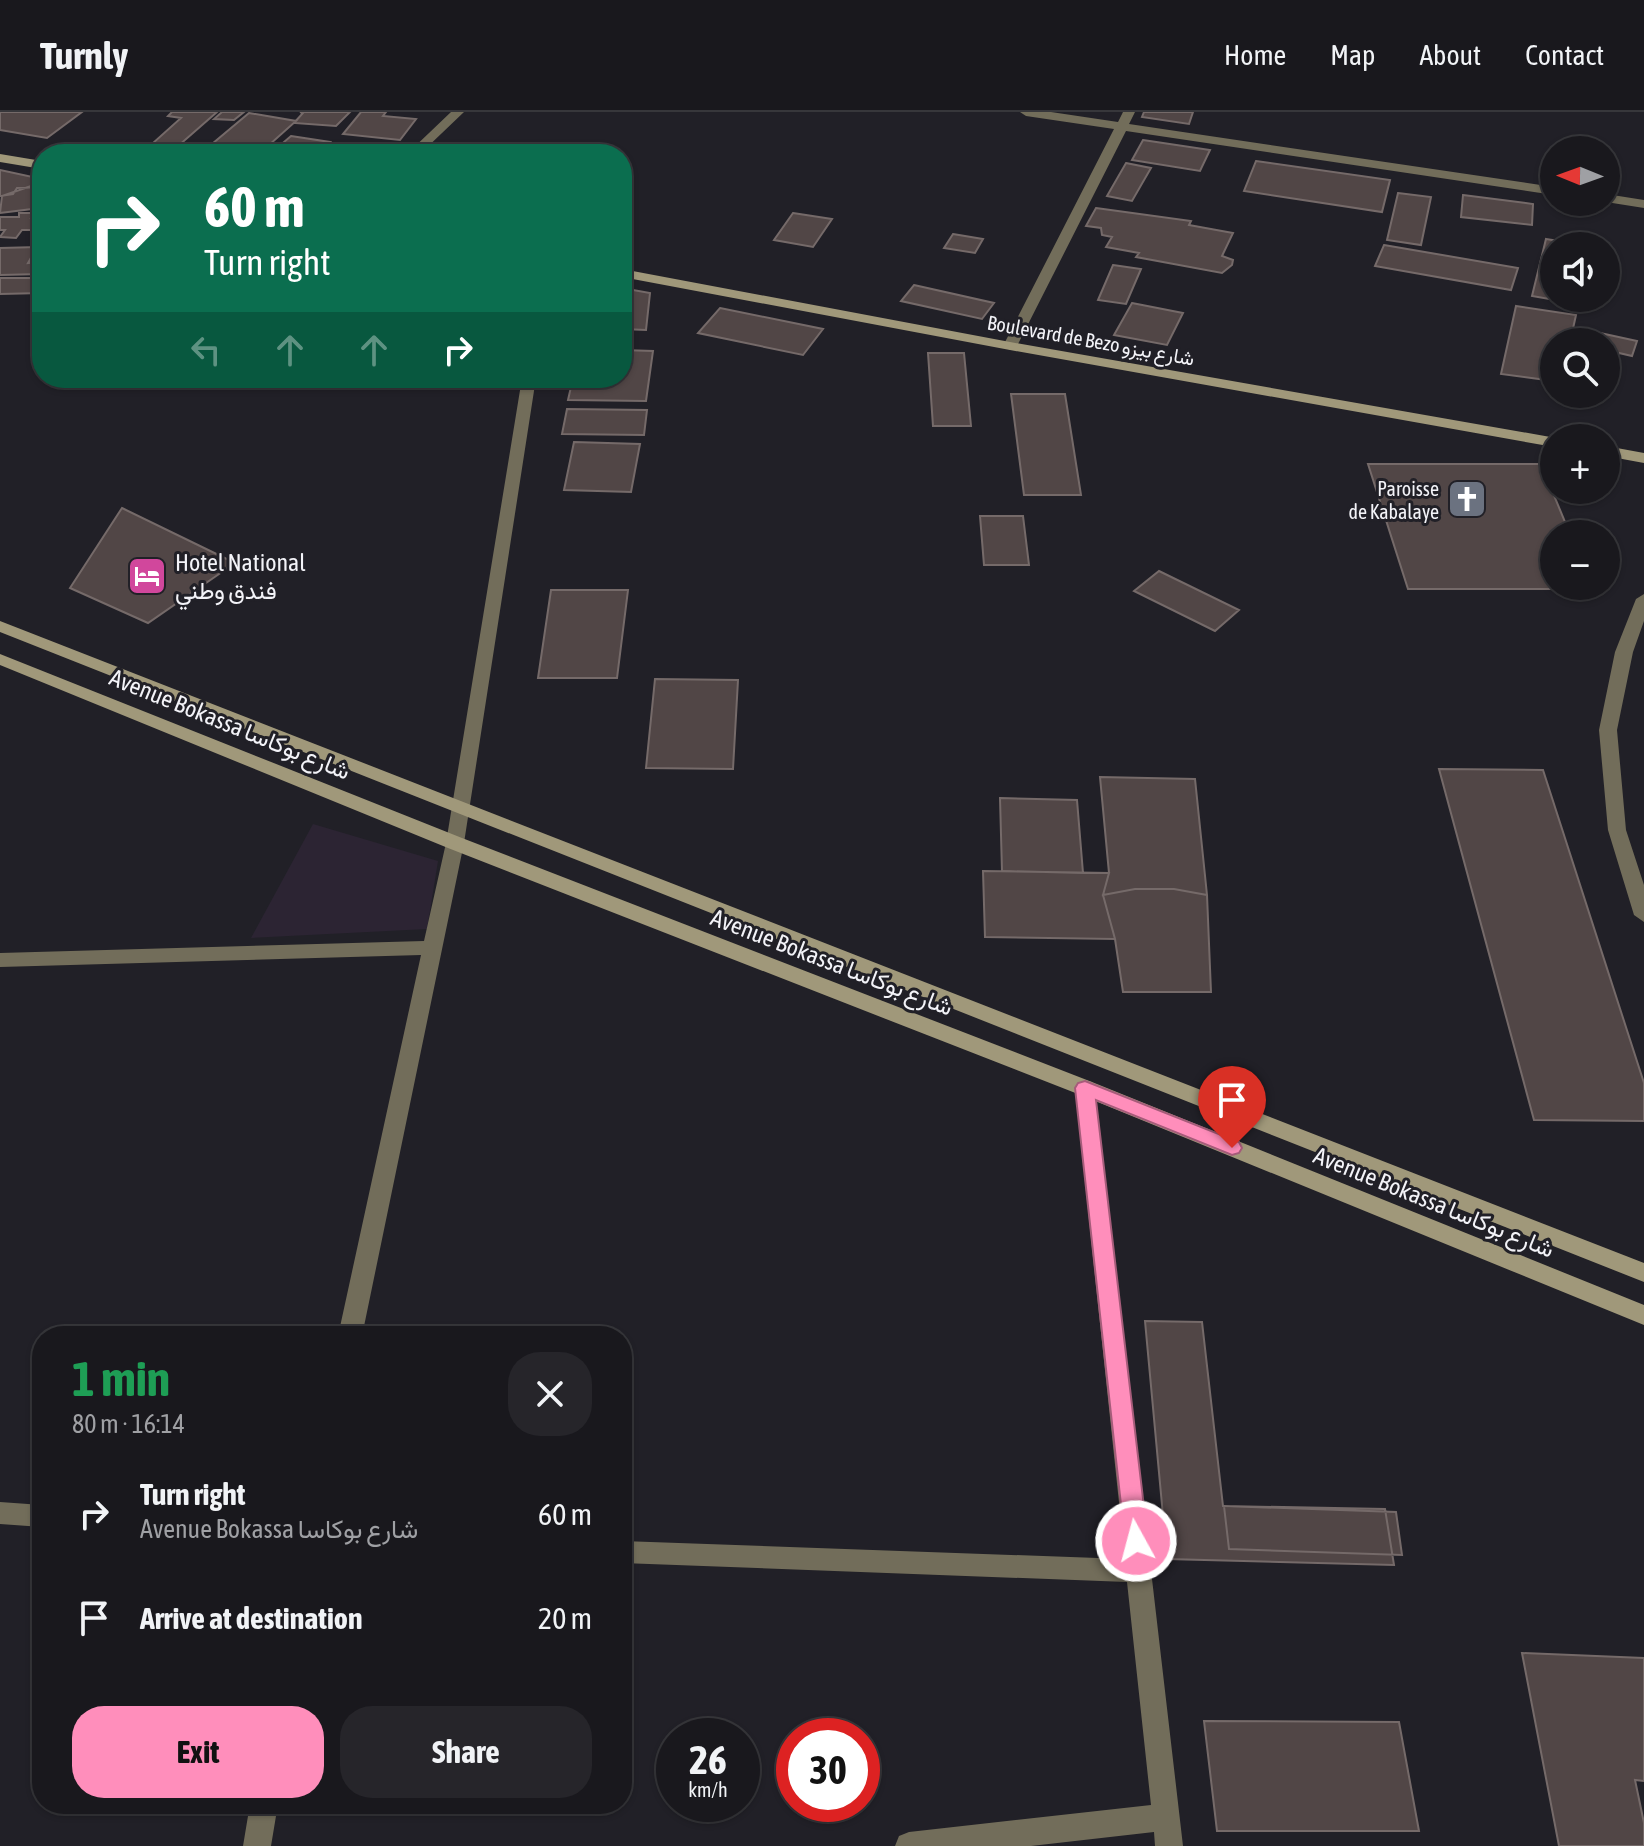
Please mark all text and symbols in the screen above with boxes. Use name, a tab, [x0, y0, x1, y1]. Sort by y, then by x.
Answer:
text: Turnly	[40, 34, 128, 77]
text: Home	[1224, 39, 1286, 71]
text: Map	[1330, 39, 1375, 71]
text: About	[1419, 39, 1481, 71]
text: Contact	[1525, 39, 1604, 71]
north arrow	[1540, 136, 1620, 216]
map controls	[1540, 136, 1620, 600]
text: 60 m	[204, 175, 305, 239]
icon: right	[72, 176, 176, 280]
button: sound	[1540, 232, 1620, 312]
text: Turn right	[204, 241, 331, 283]
street label: Boulevard de Bezo شارع بيزو	[985, 310, 1196, 373]
icon: left	[184, 328, 228, 372]
icon: ahead	[268, 328, 312, 372]
icon: ahead	[352, 328, 396, 372]
icon: right	[436, 328, 480, 372]
button: search	[1540, 328, 1620, 408]
button: +	[1540, 424, 1620, 504]
place label: Paroisse de Kabalaye	[1349, 477, 1439, 523]
church icon: Paroisse de Kabalaye	[1446, 478, 1488, 520]
button: −	[1540, 520, 1620, 600]
place label: Hotel National فندق وطني	[175, 549, 306, 610]
hotel icon: Hotel National فندق وطني	[126, 555, 168, 597]
street label: Avenue Bokassa شارع بوكاسا	[105, 663, 354, 787]
street label: Avenue Bokassa شارع بوكاسا	[706, 903, 957, 1023]
pin	[1198, 1066, 1266, 1148]
icon: arrive	[1210, 1078, 1254, 1122]
street label: Avenue Bokassa شارع بوكاسا	[1309, 1141, 1558, 1265]
text: 1 min	[72, 1351, 170, 1406]
button: close	[508, 1352, 592, 1436]
text: 80 m · 16:14	[72, 1409, 185, 1439]
text: Turn right	[140, 1477, 246, 1511]
icon: right	[72, 1492, 116, 1536]
text: 60 m	[538, 1497, 592, 1531]
position arrow	[1094, 1499, 1178, 1583]
text: Avenue Bokassa شارع بوكاسا	[140, 1514, 418, 1544]
icon: arrive	[72, 1596, 116, 1640]
text: Arrive at destination	[140, 1601, 362, 1635]
text: 20 m	[538, 1601, 592, 1635]
button: Exit	[72, 1706, 324, 1798]
button: Share	[340, 1706, 592, 1798]
speed limit sign: 30	[776, 1718, 880, 1822]
text: 26	[689, 1737, 727, 1782]
text: km/h	[688, 1778, 728, 1801]

